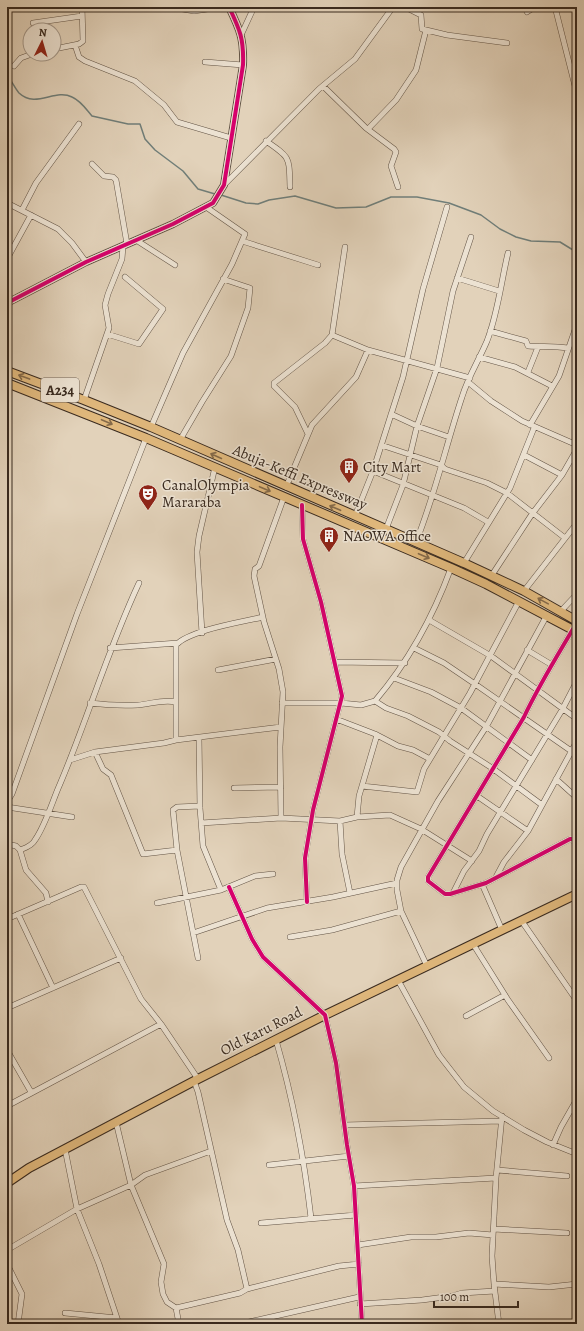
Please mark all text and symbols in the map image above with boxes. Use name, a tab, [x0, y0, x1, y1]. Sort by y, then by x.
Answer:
north arrow	[22, 22, 62, 62]
text: N	[38, 25, 47, 40]
one-way arrow	[19, 372, 31, 380]
road number: A234	[41, 378, 79, 402]
one-way arrow	[100, 419, 112, 426]
street label: Abuja-Keffi Expressway	[229, 439, 371, 514]
one-way arrow	[210, 452, 222, 459]
building icon: City Mart	[338, 456, 360, 484]
place label: City Mart	[363, 457, 421, 477]
place label: CanalOlympia Mararaba	[162, 475, 250, 512]
theatre icon: CanalOlympia Mararaba	[137, 483, 159, 511]
one-way arrow	[259, 486, 271, 493]
one-way arrow	[330, 503, 342, 511]
building icon: NAOWA office	[318, 525, 340, 553]
place label: NAOWA office	[343, 526, 431, 546]
one-way arrow	[417, 553, 429, 560]
one-way arrow	[537, 597, 549, 605]
street label: Old Karu Road	[217, 1001, 306, 1060]
scale bar	[434, 1283, 518, 1309]
text: 100 m	[440, 1289, 469, 1305]

